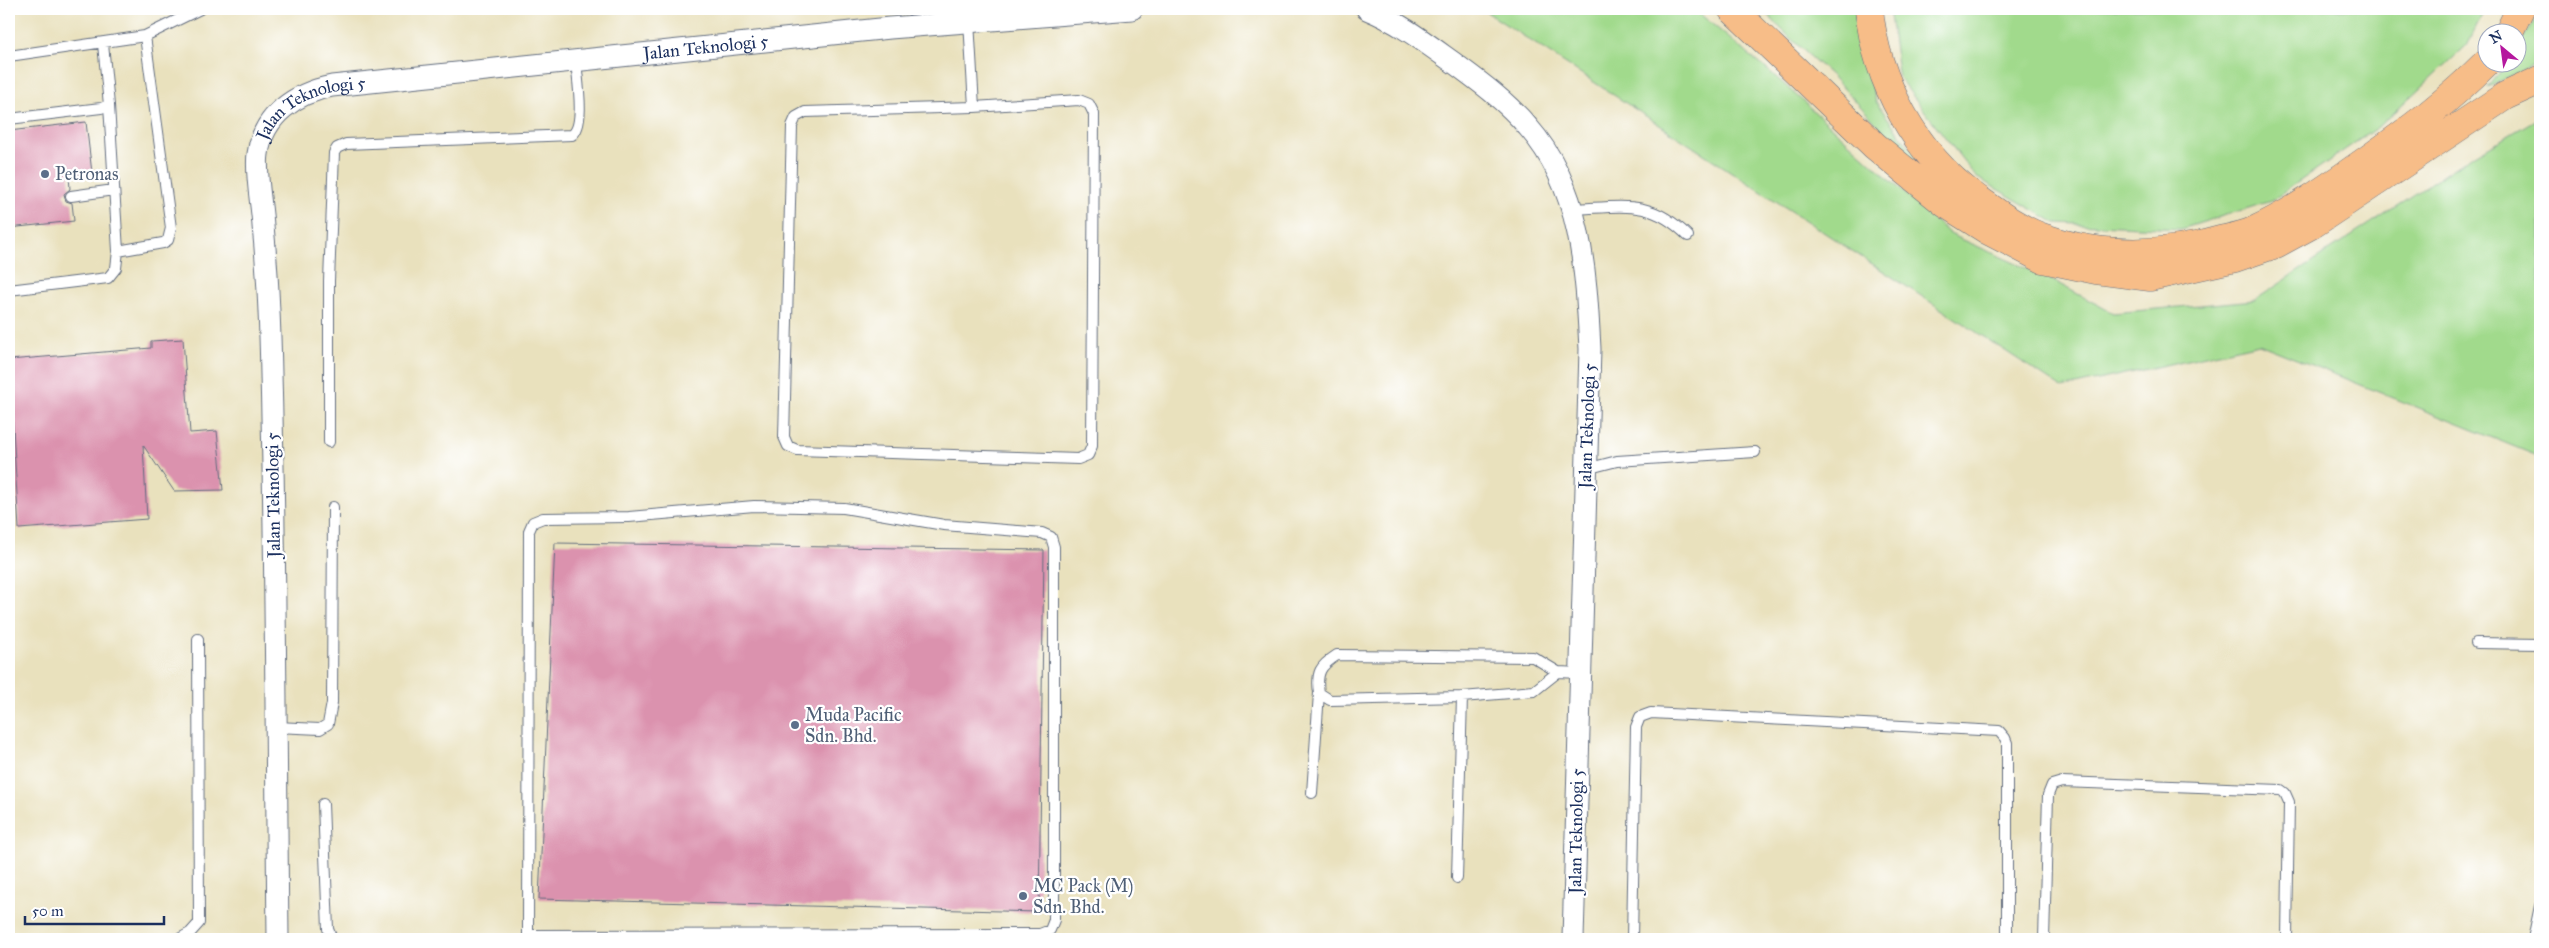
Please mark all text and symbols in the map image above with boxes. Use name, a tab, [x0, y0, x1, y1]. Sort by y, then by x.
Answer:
north arrow	[2476, 22, 2526, 72]
text: N	[2487, 27, 2505, 47]
street label: Jalan Teknologi 5	[640, 30, 770, 66]
street label: Jalan Teknologi 5	[251, 72, 367, 145]
place label: Petronas	[55, 163, 119, 185]
marker: Petronas	[39, 168, 51, 180]
street label: Jalan Teknologi 5	[1574, 362, 1601, 491]
street label: Jalan Teknologi 5	[261, 431, 286, 560]
place label: Muda Pacific Sdn. Bhd.	[805, 704, 902, 747]
marker: Muda Pacific Sdn. Bhd.	[789, 719, 801, 731]
street label: Jalan Teknologi 5	[1564, 767, 1589, 896]
place label: MC Pack (M) Sdn. Bhd.	[1033, 875, 1134, 918]
marker: MC Pack (M) Sdn. Bhd.	[1017, 890, 1029, 902]
scale bar	[25, 893, 164, 925]
text: 50 m	[32, 902, 64, 920]

